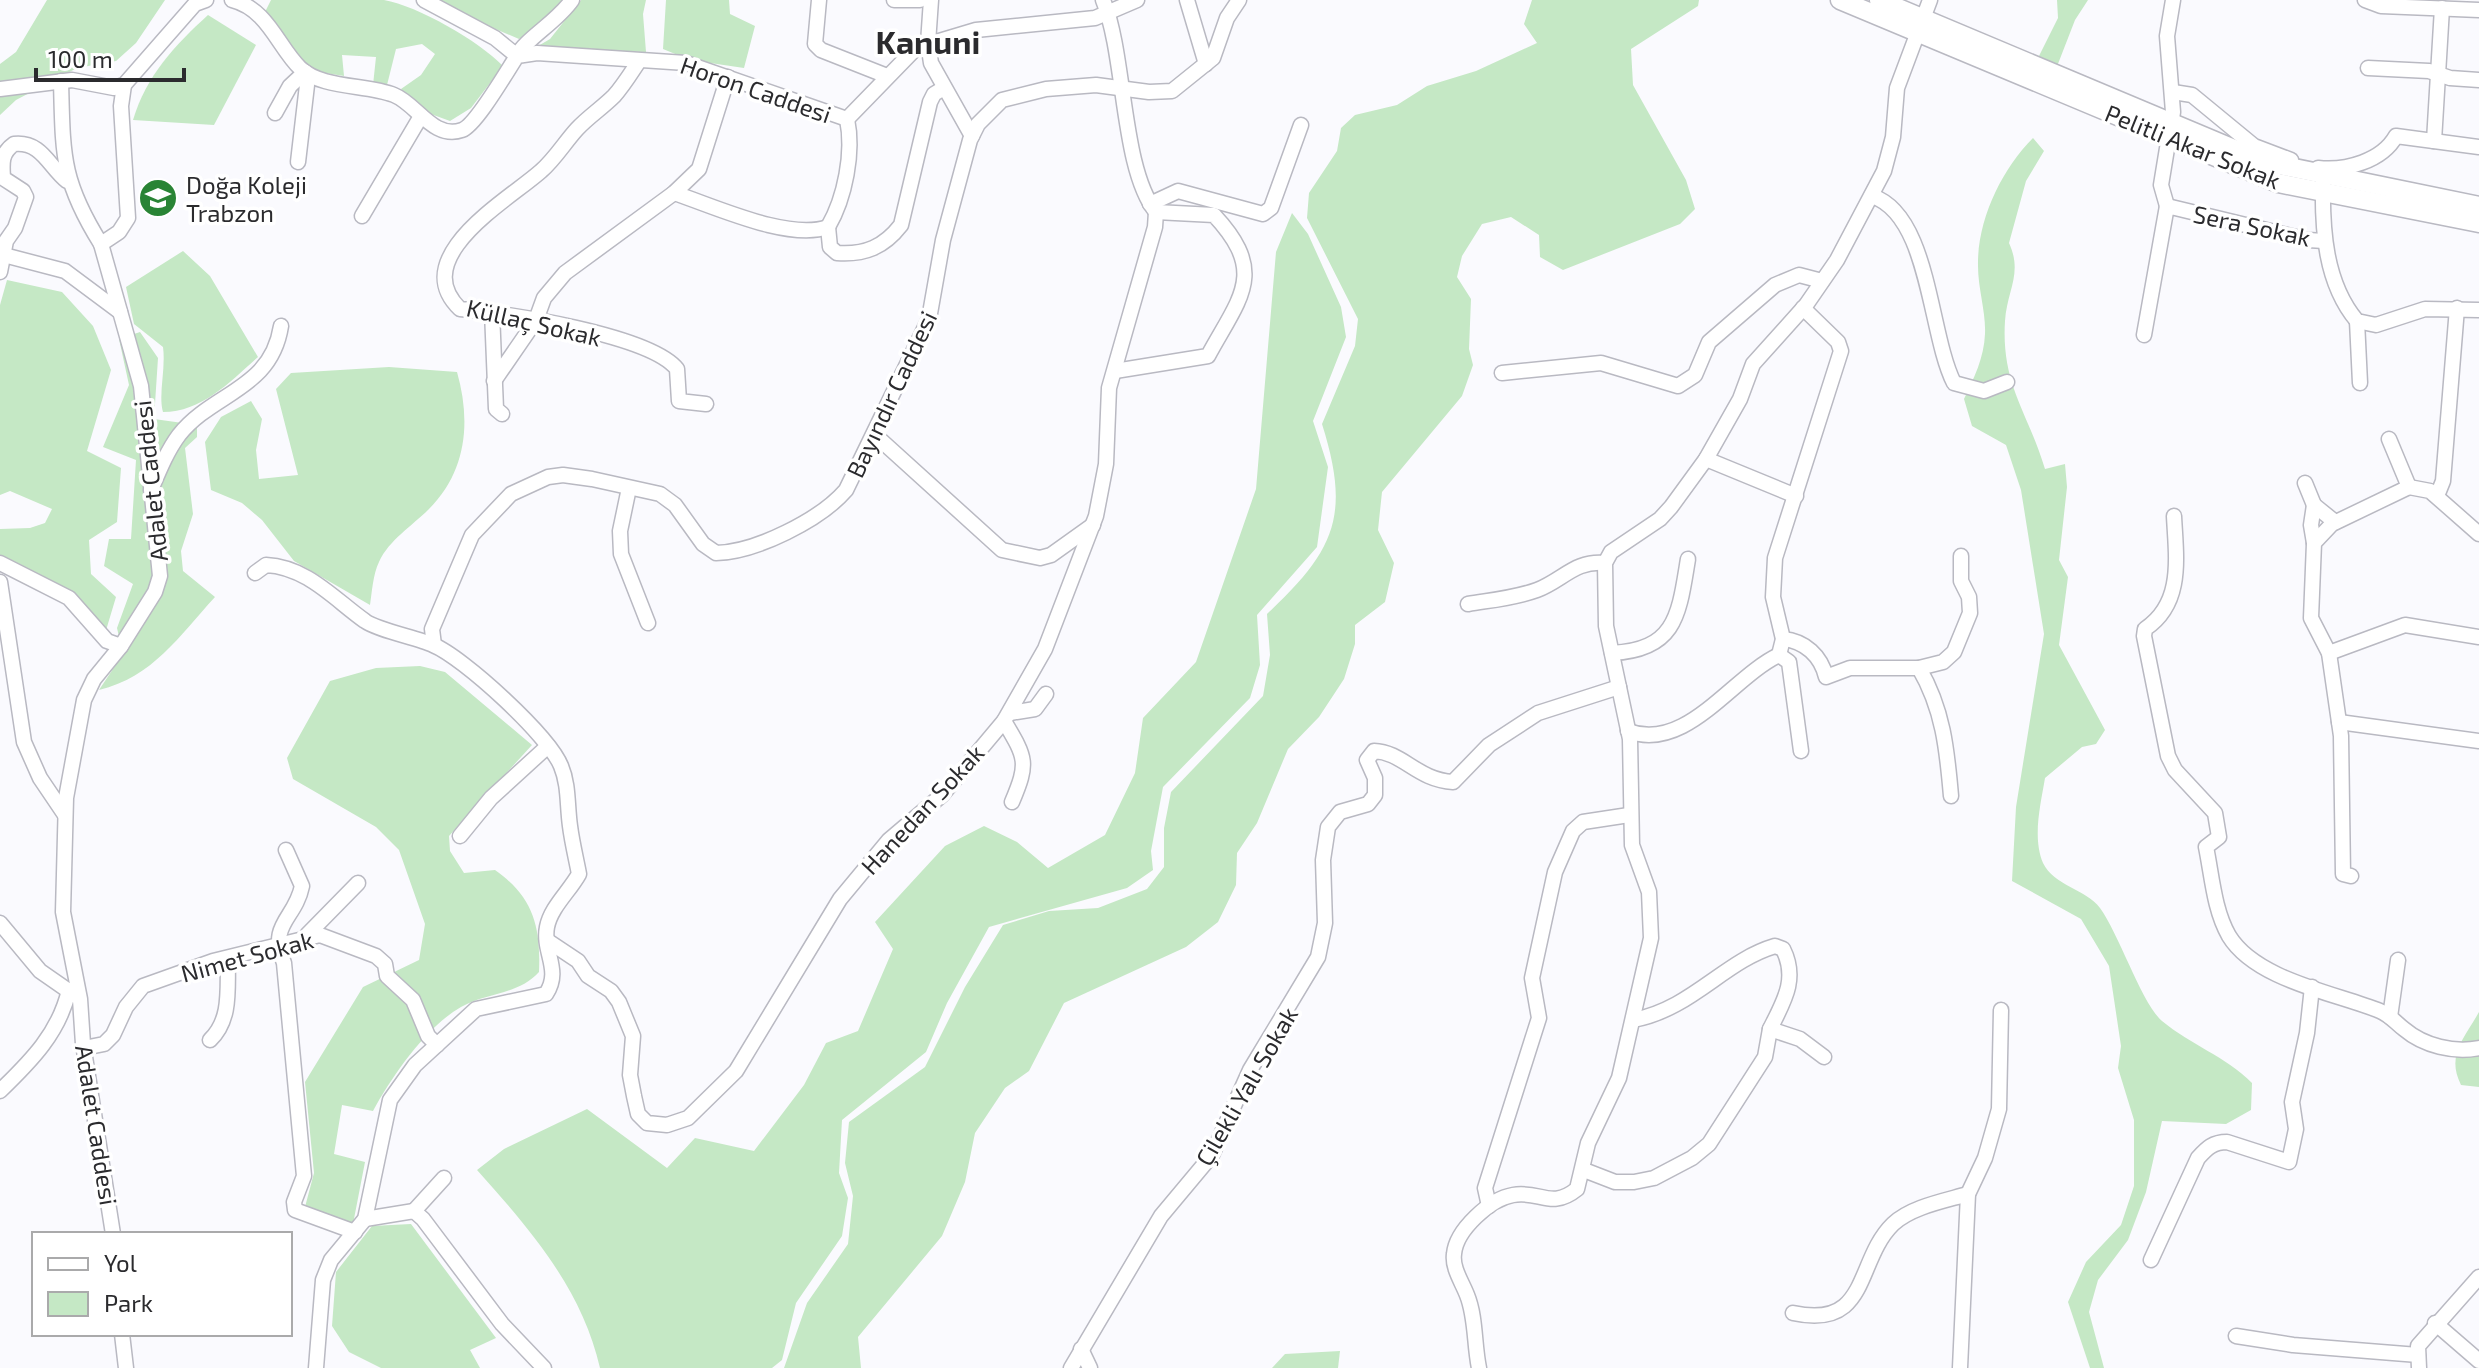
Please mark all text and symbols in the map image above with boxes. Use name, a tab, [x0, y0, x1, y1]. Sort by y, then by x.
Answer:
district label: Kanuni	[876, 22, 980, 60]
scale bar	[36, 32, 184, 82]
text: 100 m	[48, 44, 113, 73]
street label: Horon Caddesi	[677, 50, 835, 128]
street label: Pelitli Akar Sokak	[2101, 98, 2285, 194]
place label: Doğa Koleji Trabzon	[186, 170, 307, 227]
school or university icon: Doğa Koleji Trabzon	[137, 177, 179, 219]
street label: Sera Sokak	[2191, 198, 2313, 252]
street label: Küllaç Sokak	[464, 292, 604, 353]
street label: Bayındır Caddesi	[840, 306, 942, 482]
street label: Adalet Caddesi	[127, 399, 173, 563]
street label: Hanedan Sokak	[854, 738, 990, 880]
street label: Nimet Sokak	[178, 924, 316, 988]
street label: Çilekli Yalı Sokak	[1189, 1002, 1304, 1171]
street label: Adalet Caddesi	[70, 1043, 124, 1207]
legend	[32, 1232, 292, 1336]
text: Yol	[104, 1248, 137, 1277]
text: Park	[104, 1288, 153, 1317]

